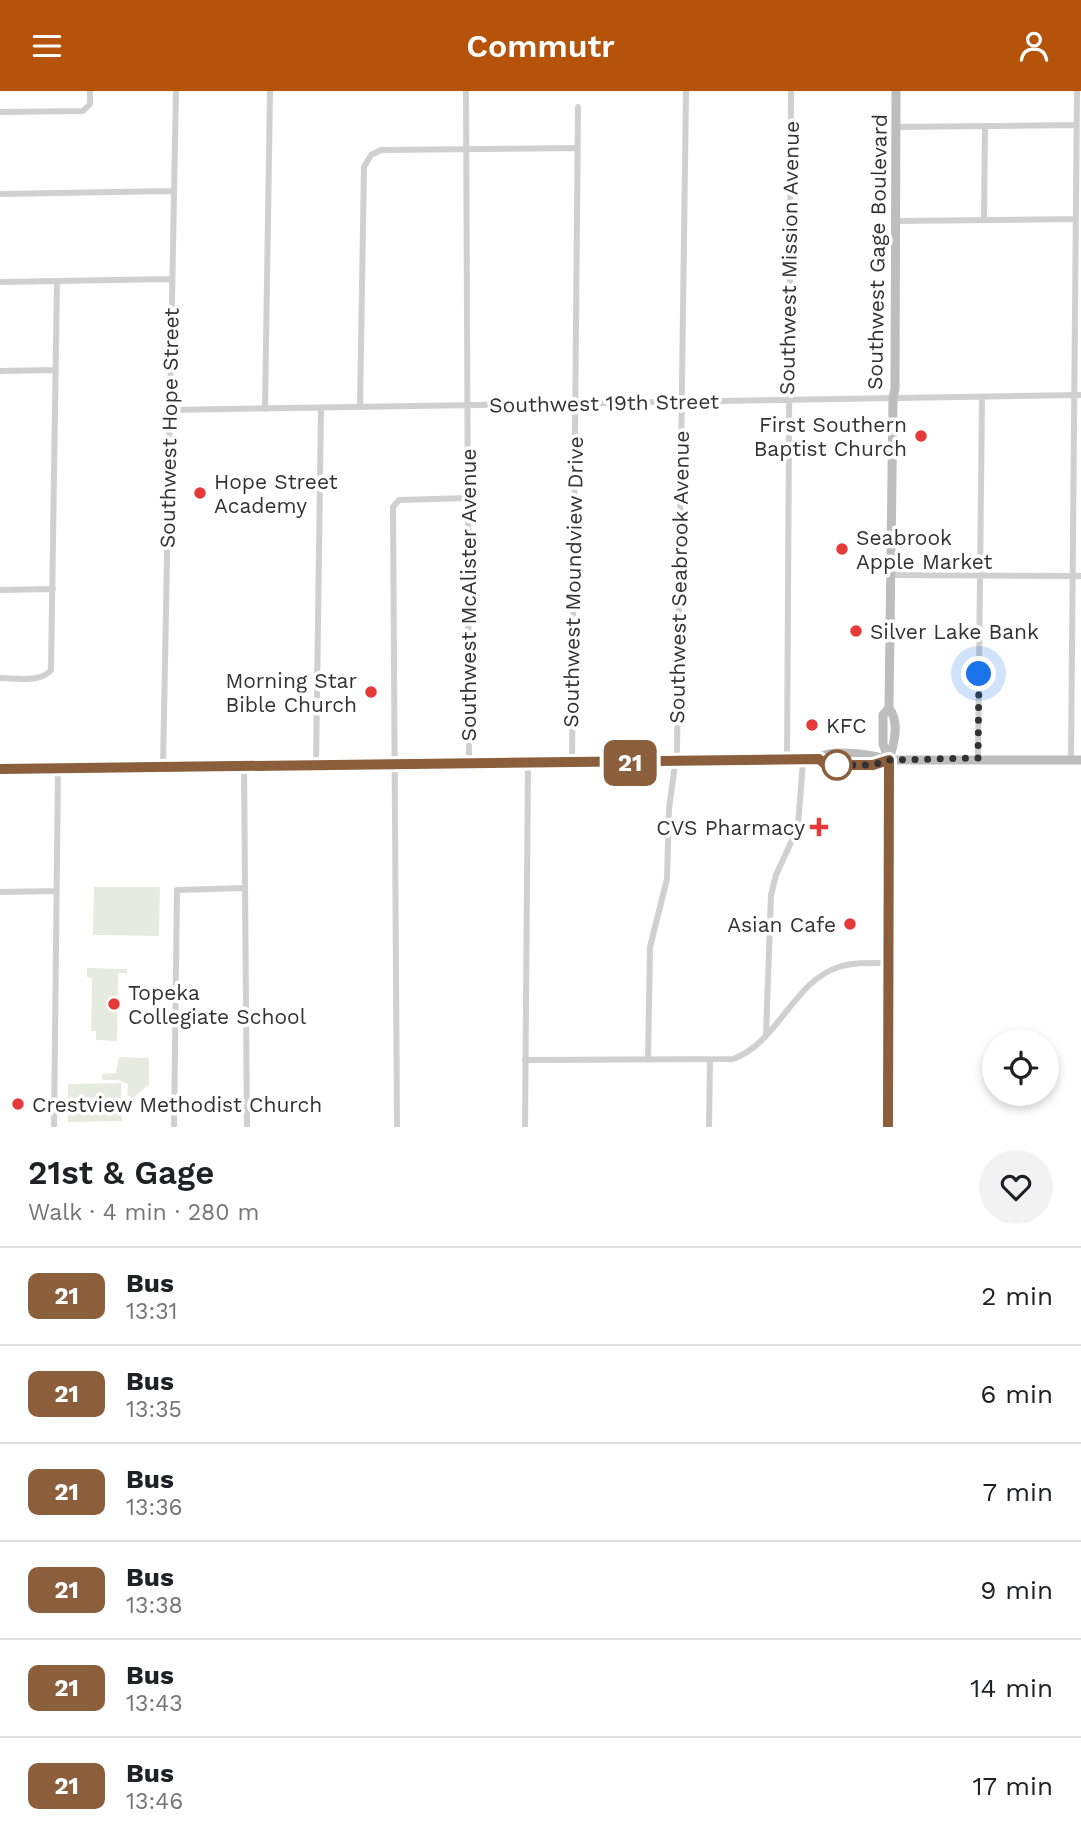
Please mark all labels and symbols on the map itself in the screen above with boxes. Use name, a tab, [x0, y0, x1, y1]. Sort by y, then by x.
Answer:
street label: Southwest Gage Boulevard	[862, 114, 892, 390]
street label: Southwest Mission Avenue	[774, 121, 804, 395]
street label: Southwest Hope Street	[154, 307, 184, 548]
street label: Southwest 19th Street	[489, 388, 719, 418]
place label: First Southern Baptist Church	[754, 412, 907, 461]
marker: First Southern Baptist Church	[913, 428, 929, 444]
street label: Southwest Seabrook Avenue	[664, 430, 694, 724]
street label: Southwest Moundview Drive	[558, 436, 588, 728]
street label: Southwest McAlister Avenue	[456, 448, 481, 742]
place label: Hope Street Academy	[214, 469, 338, 518]
marker: Hope Street Academy	[192, 485, 208, 501]
place label: Seabrook Apple Market	[856, 525, 992, 574]
marker: Seabrook Apple Market	[834, 541, 850, 557]
place label: Silver Lake Bank	[870, 619, 1039, 644]
marker: Silver Lake Bank	[848, 623, 864, 639]
your location	[961, 656, 996, 691]
place label: Morning Star Bible Church	[225, 668, 357, 717]
marker: Morning Star Bible Church	[363, 684, 379, 700]
place label: KFC	[826, 713, 867, 738]
marker: KFC	[804, 717, 820, 733]
line badge: 21	[598, 740, 662, 786]
unlabelled marker	[822, 750, 852, 780]
place label: CVS Pharmacy	[656, 815, 805, 840]
marker: CVS Pharmacy	[811, 819, 827, 835]
place label: Asian Cafe	[727, 912, 836, 937]
marker: Asian Cafe	[842, 916, 858, 932]
place label: Topeka Collegiate School	[128, 980, 307, 1029]
marker: Topeka Collegiate School	[106, 996, 122, 1012]
place label: Crestview Methodist Church	[32, 1092, 322, 1117]
marker: Crestview Methodist Church	[10, 1096, 26, 1112]

